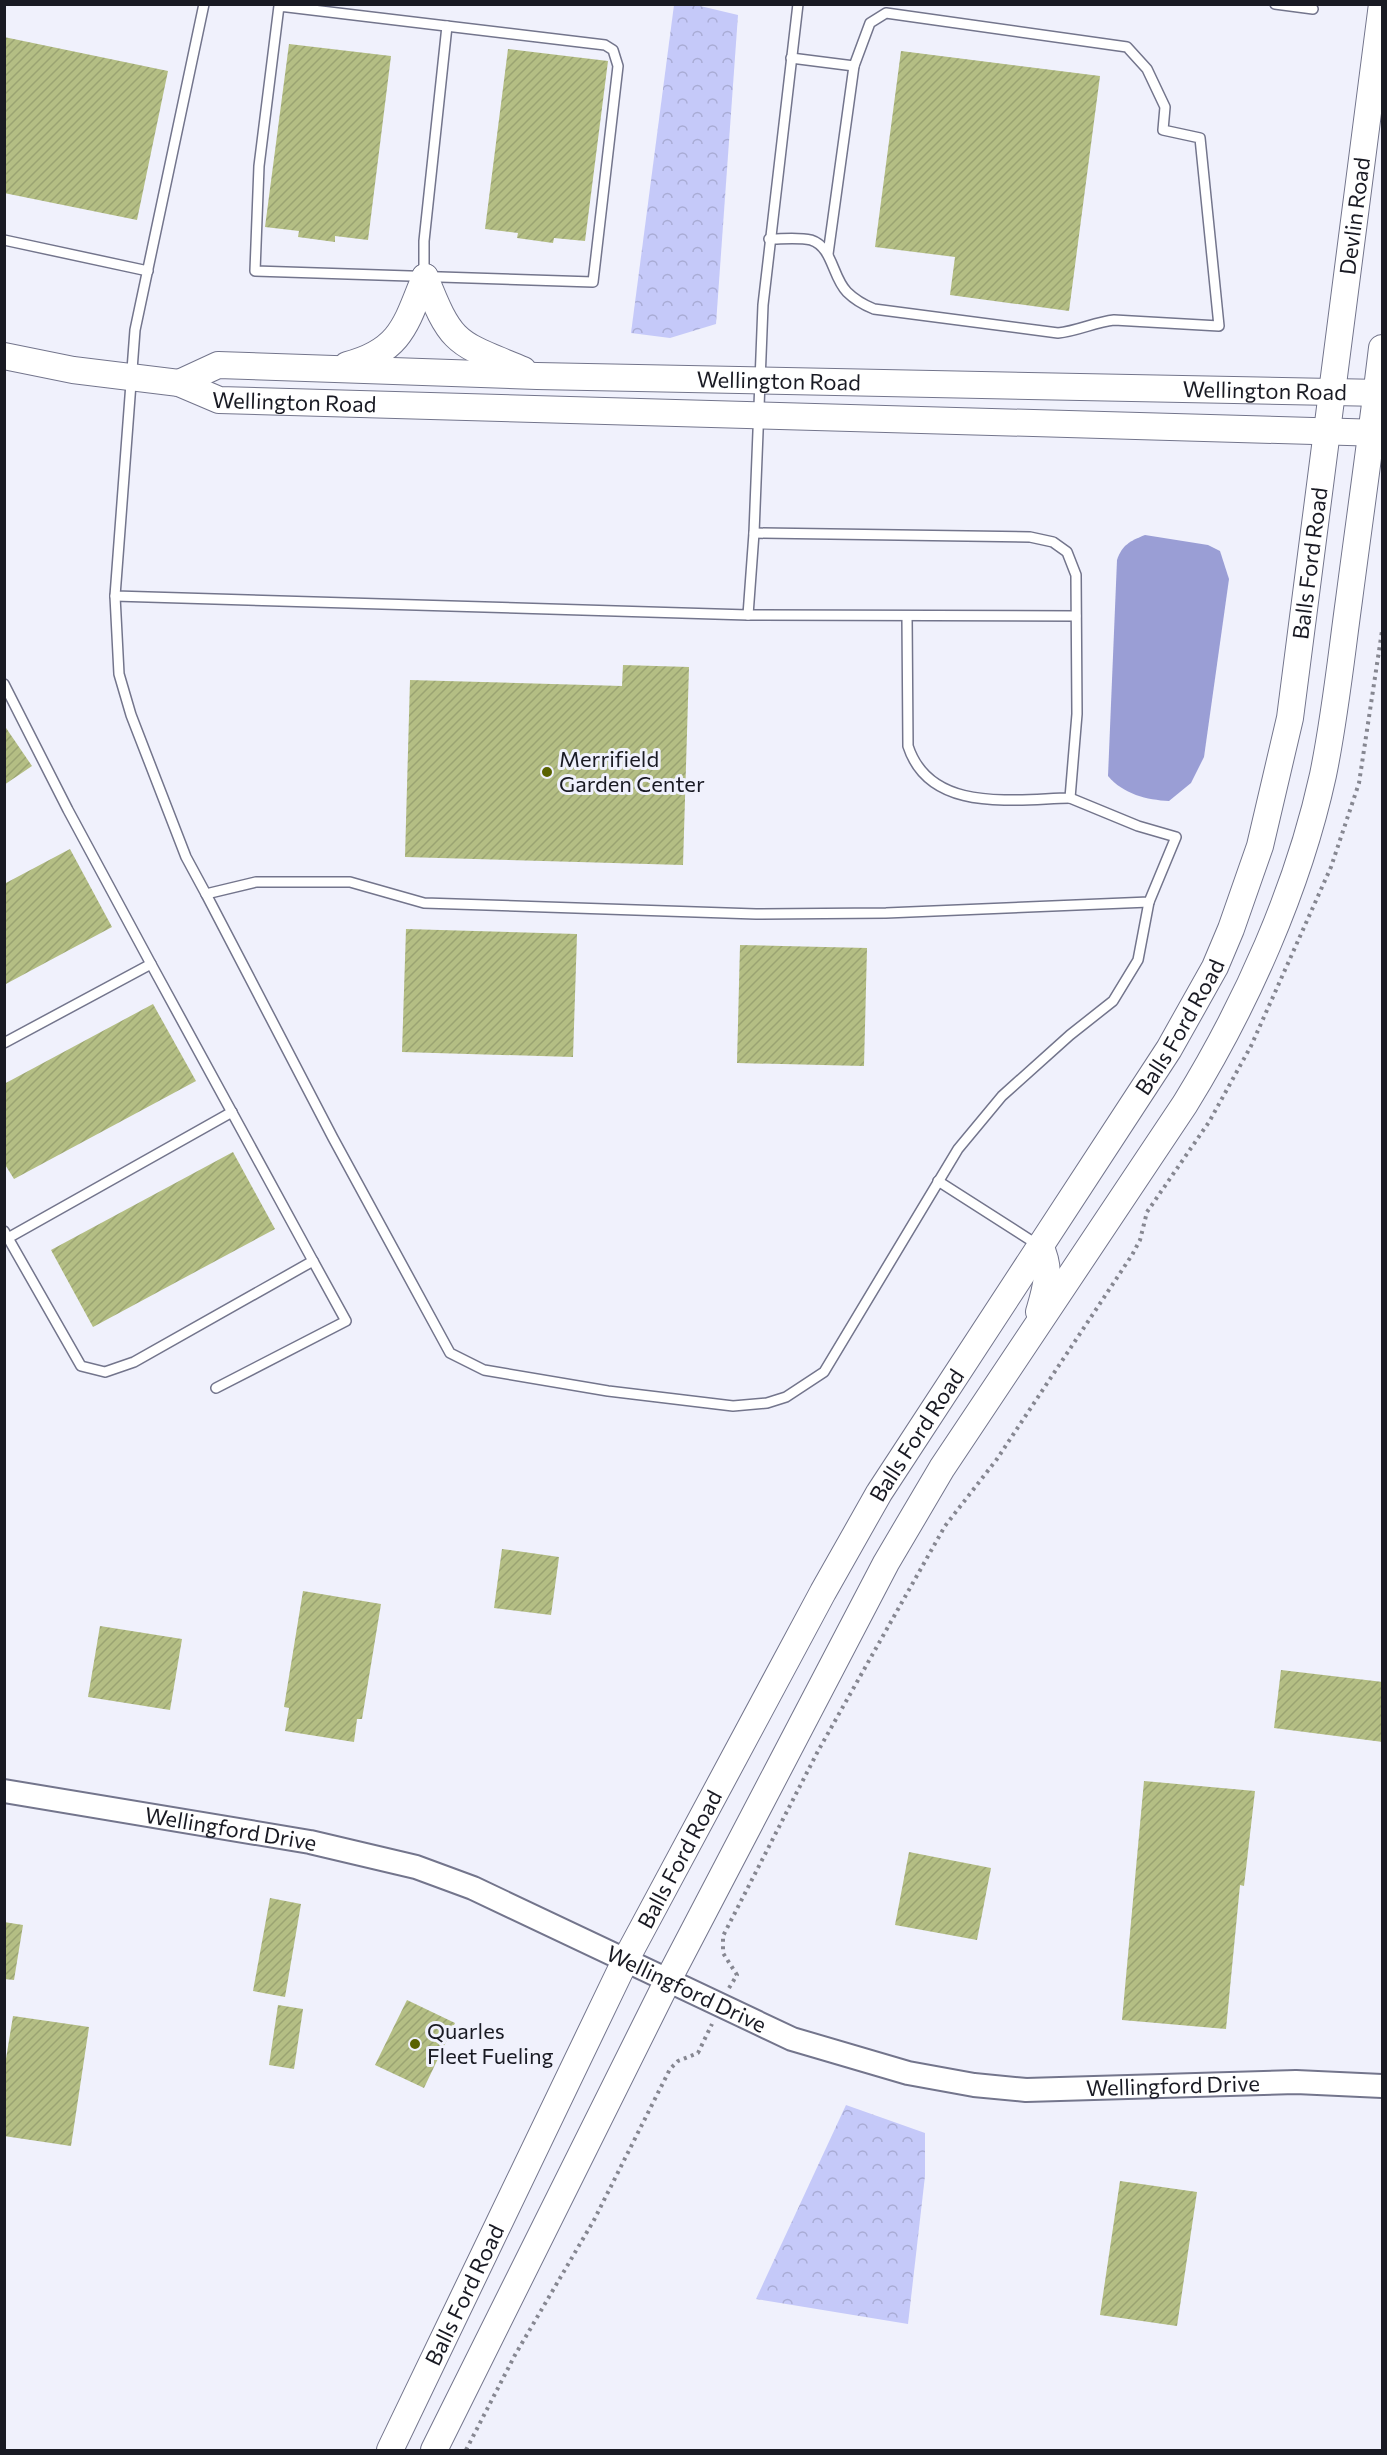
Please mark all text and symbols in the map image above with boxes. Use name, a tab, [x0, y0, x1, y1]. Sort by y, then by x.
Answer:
street label: Devlin Road	[1333, 156, 1375, 276]
street label: Wellington Road	[696, 365, 861, 396]
street label: Wellington Road	[1182, 375, 1347, 405]
street label: Wellington Road	[212, 386, 377, 417]
street label: Balls Ford Road	[1286, 486, 1333, 641]
place label: Merrifield Garden Center	[559, 745, 705, 797]
marker: Merrifield Garden Center	[540, 765, 554, 779]
street label: Balls Ford Road	[1129, 955, 1230, 1100]
street label: Balls Ford Road	[863, 1363, 969, 1506]
street label: Balls Ford Road	[631, 1785, 727, 1933]
street label: Wellingford Drive	[143, 1801, 320, 1856]
street label: Wellingford Drive	[602, 1939, 771, 2038]
place label: Quarles Fleet Fueling	[427, 2017, 554, 2069]
marker: Quarles Fleet Fueling	[408, 2037, 422, 2051]
street label: Wellingford Drive	[1086, 2069, 1260, 2101]
street label: Balls Ford Road	[419, 2220, 509, 2370]

